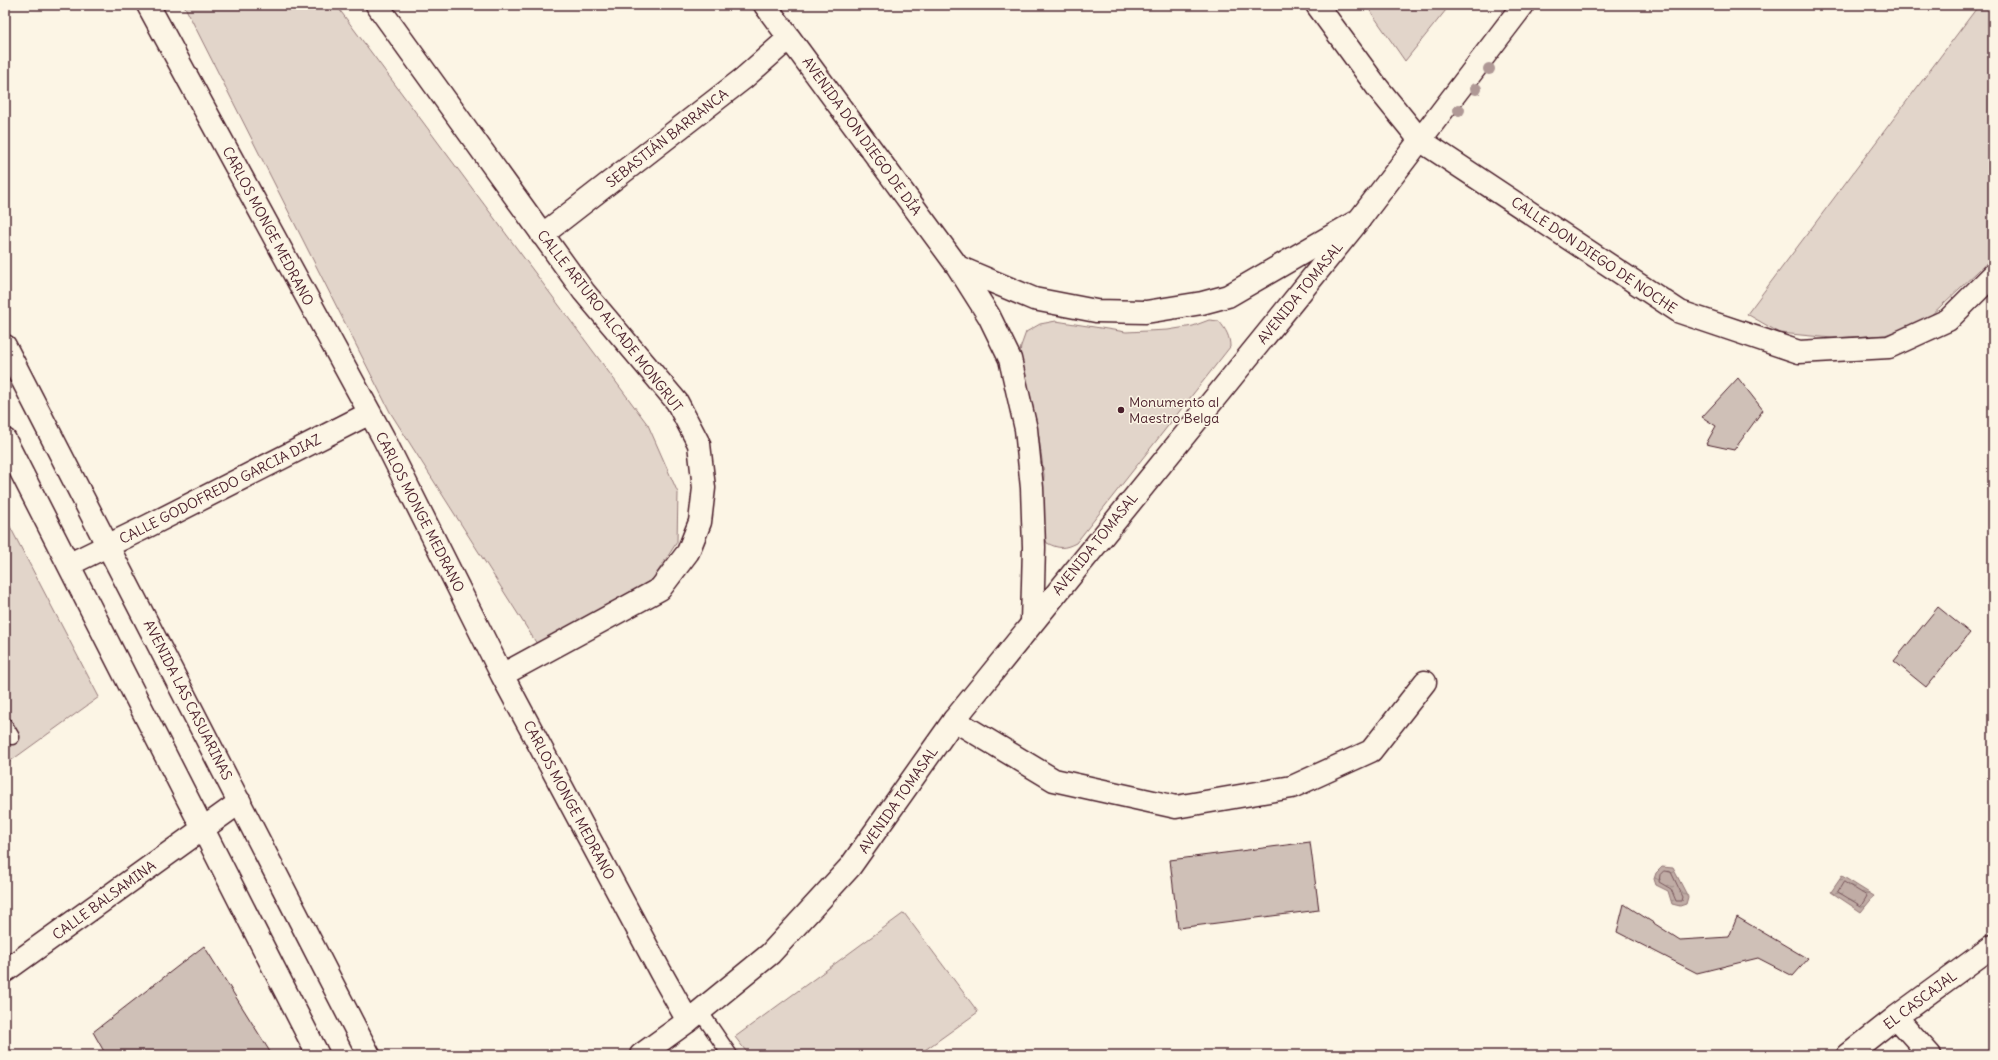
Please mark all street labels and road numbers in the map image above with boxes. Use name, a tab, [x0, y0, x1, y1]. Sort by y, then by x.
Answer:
street label: AVENIDA DON DIEGO DE DÍA	[798, 53, 926, 219]
street label: SEBASTIÁN BARRANCA	[602, 85, 732, 191]
street label: CARLOS MONGE MEDRANO	[218, 143, 318, 309]
street label: CALLE DON DIEGO DE NOCHE	[1508, 193, 1680, 317]
street label: CALLE ARTURO ALCADE MONGRUT	[533, 226, 687, 416]
street label: AVENIDA TOMASAL	[1253, 238, 1347, 348]
street label: CARLOS MONGE MEDRANO	[372, 429, 468, 595]
street label: CALLE GODOFREDO GARCIA DIAZ	[116, 430, 324, 548]
street label: AVENIDA TOMASAL	[1048, 489, 1142, 599]
street label: AVENIDA LAS CASUARINAS	[140, 617, 236, 783]
street label: CARLOS MONGE MEDRANO	[519, 717, 619, 883]
street label: AVENIDA TOMASAL	[854, 743, 942, 857]
street label: CALLE BALSAMINA	[49, 856, 159, 944]
street label: EL CASCAJAL	[1880, 966, 1960, 1033]

